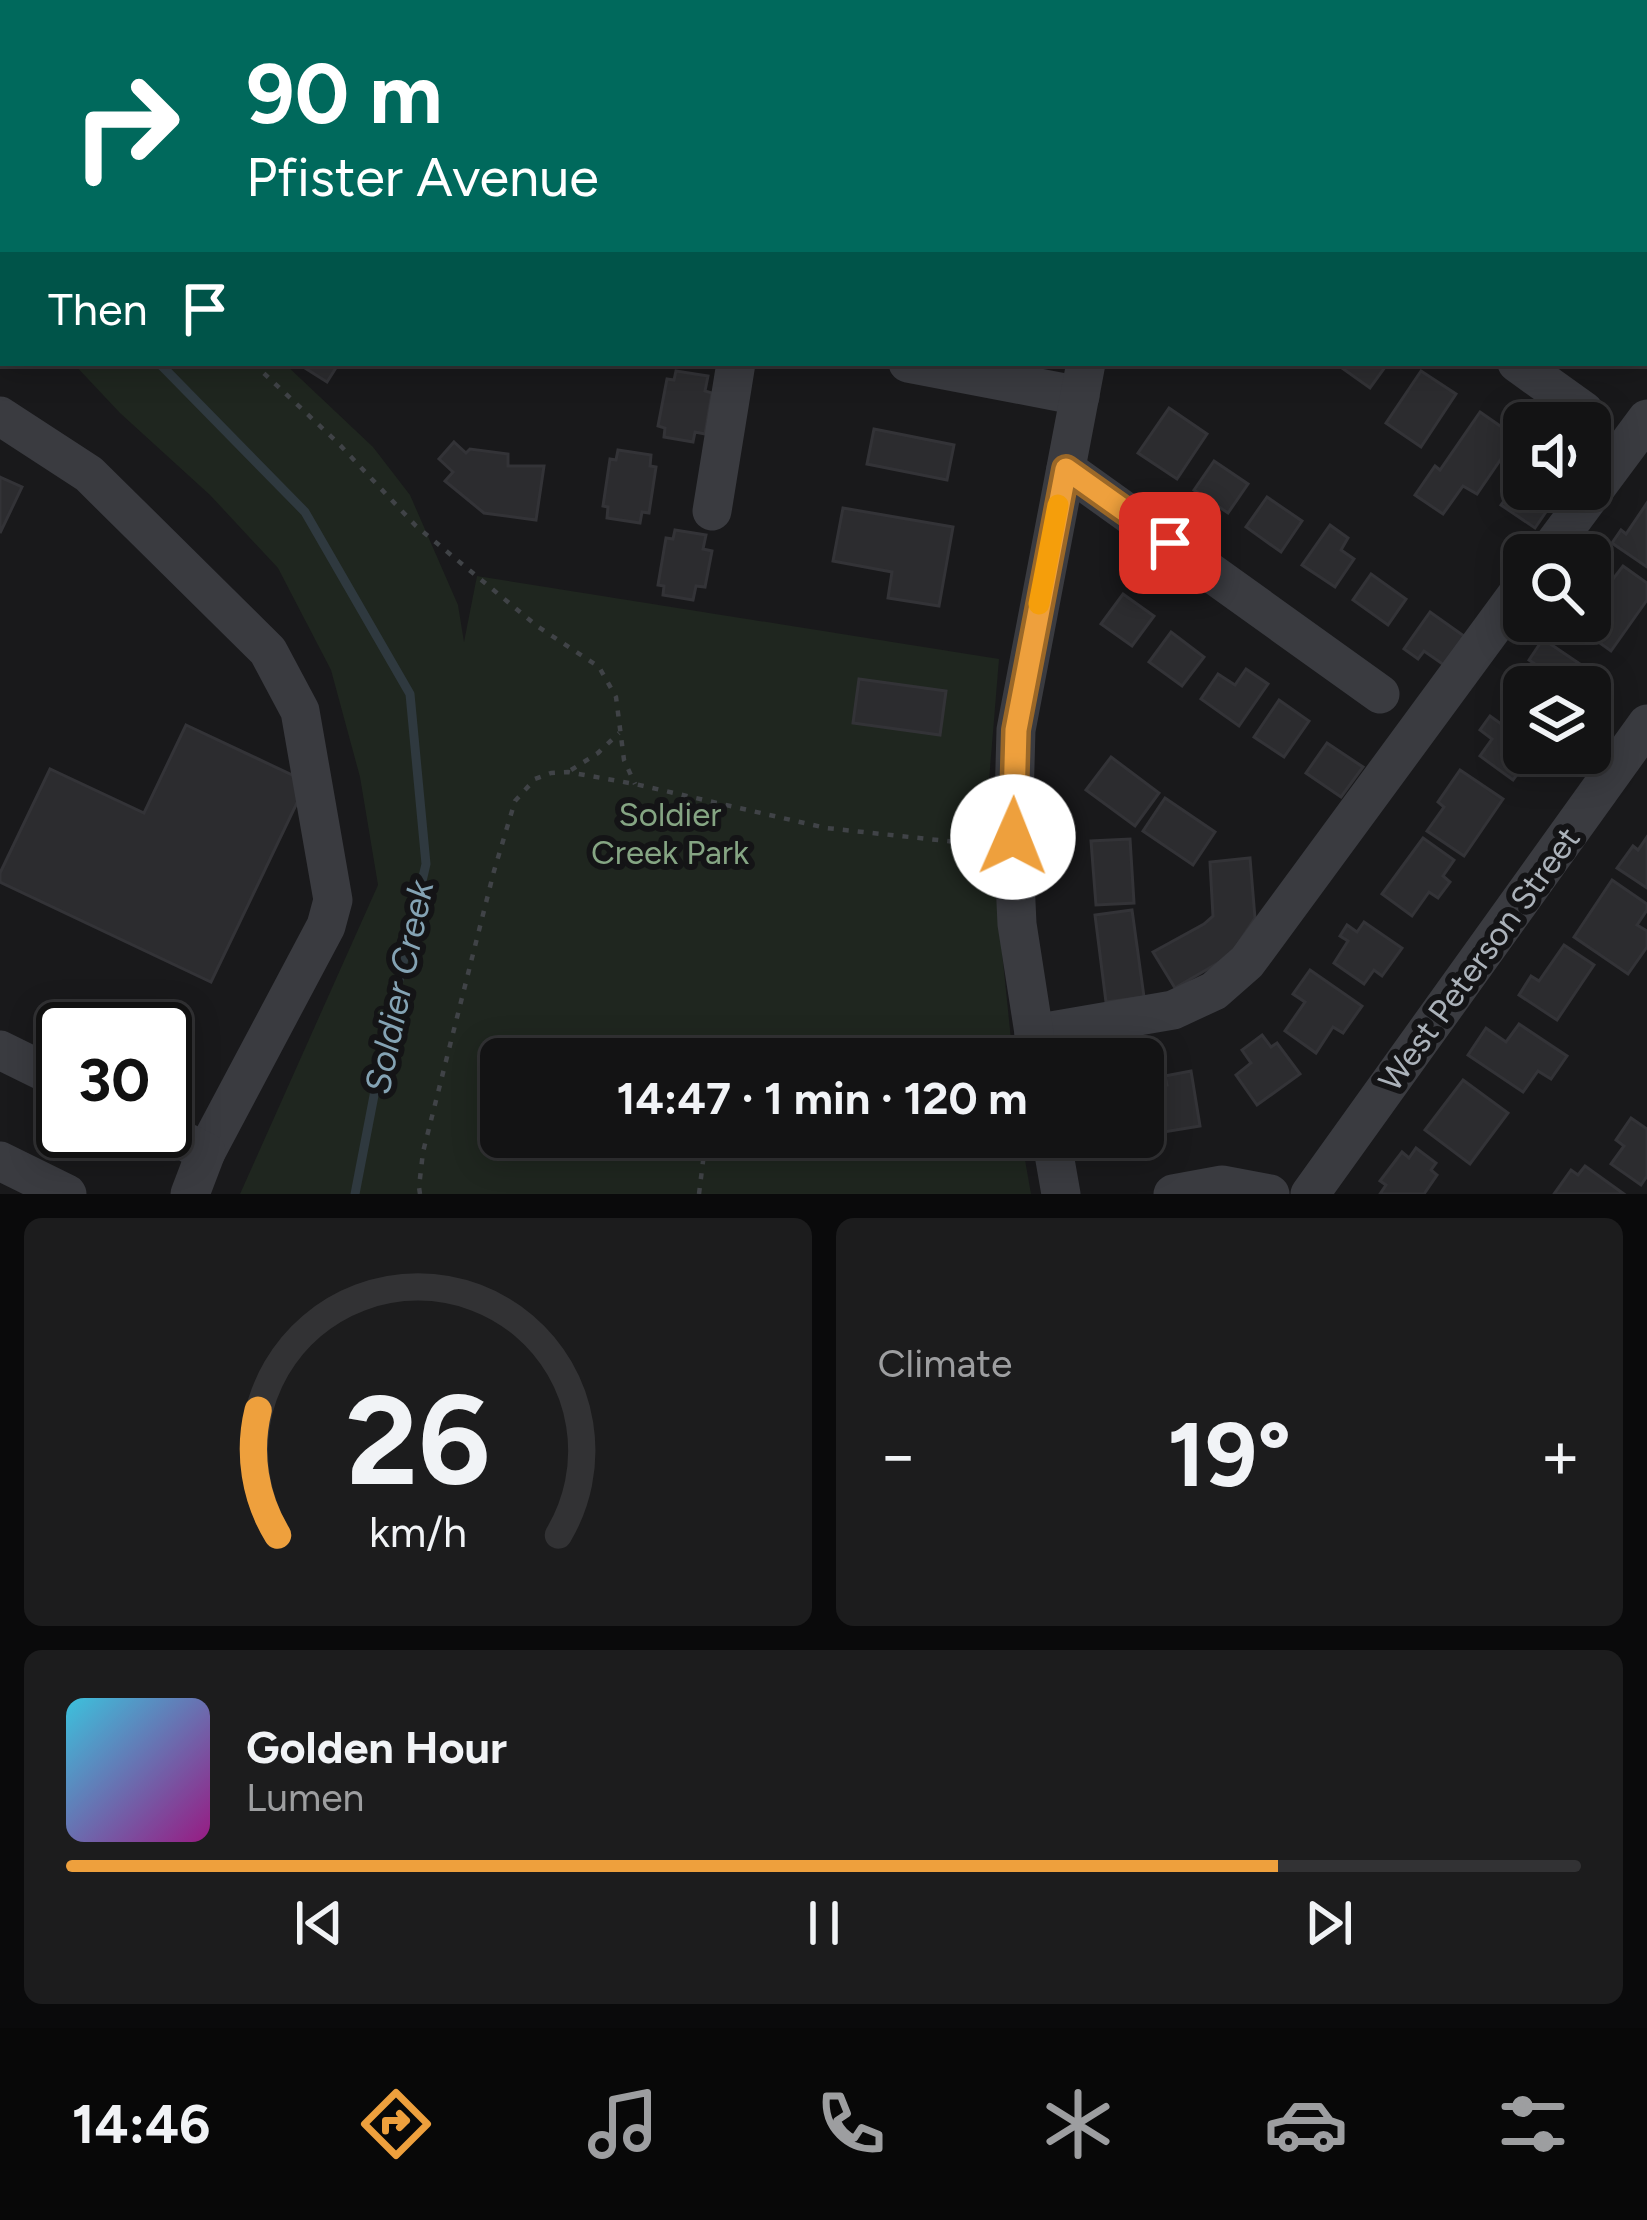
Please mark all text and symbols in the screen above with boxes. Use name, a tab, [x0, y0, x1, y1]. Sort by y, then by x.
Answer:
text: 90 m	[246, 43, 442, 144]
icon: right	[48, 48, 204, 204]
text: Pfister Avenue	[246, 145, 599, 210]
icon: arrive	[172, 276, 238, 342]
text: Then	[48, 282, 148, 336]
map controls	[1503, 402, 1611, 774]
button: sound	[1503, 402, 1611, 510]
pin	[1119, 492, 1221, 594]
icon: arrive	[1137, 510, 1203, 576]
button: search	[1503, 534, 1611, 642]
button: layers	[1503, 666, 1611, 774]
position arrow	[950, 774, 1076, 900]
park label: Soldier Creek Park	[591, 795, 749, 872]
street label: West Peterson Street	[1370, 820, 1588, 1098]
water label: Soldier Creek	[355, 875, 443, 1097]
speed limit sign: 30	[36, 1002, 192, 1158]
text: 14:47 · 1 min · 120 m	[616, 1071, 1028, 1125]
text: Climate	[878, 1340, 1012, 1387]
text: 26	[345, 1365, 490, 1515]
text: 19°	[1167, 1400, 1291, 1509]
text: −	[878, 1415, 919, 1495]
text: +	[1540, 1415, 1581, 1495]
text: km/h	[369, 1506, 467, 1558]
text: Golden Hour	[246, 1720, 507, 1774]
text: Lumen	[246, 1774, 364, 1821]
icon: previous	[286, 1890, 352, 1956]
icon: pause	[791, 1890, 857, 1956]
icon: next	[1296, 1890, 1362, 1956]
icon: directions	[354, 2082, 438, 2166]
icon: music	[581, 2082, 665, 2166]
icon: phone	[809, 2082, 893, 2166]
icon: climate	[1036, 2082, 1120, 2166]
icon: car	[1264, 2082, 1348, 2166]
icon: filters	[1491, 2082, 1575, 2166]
text: 14:46	[72, 2092, 210, 2157]

